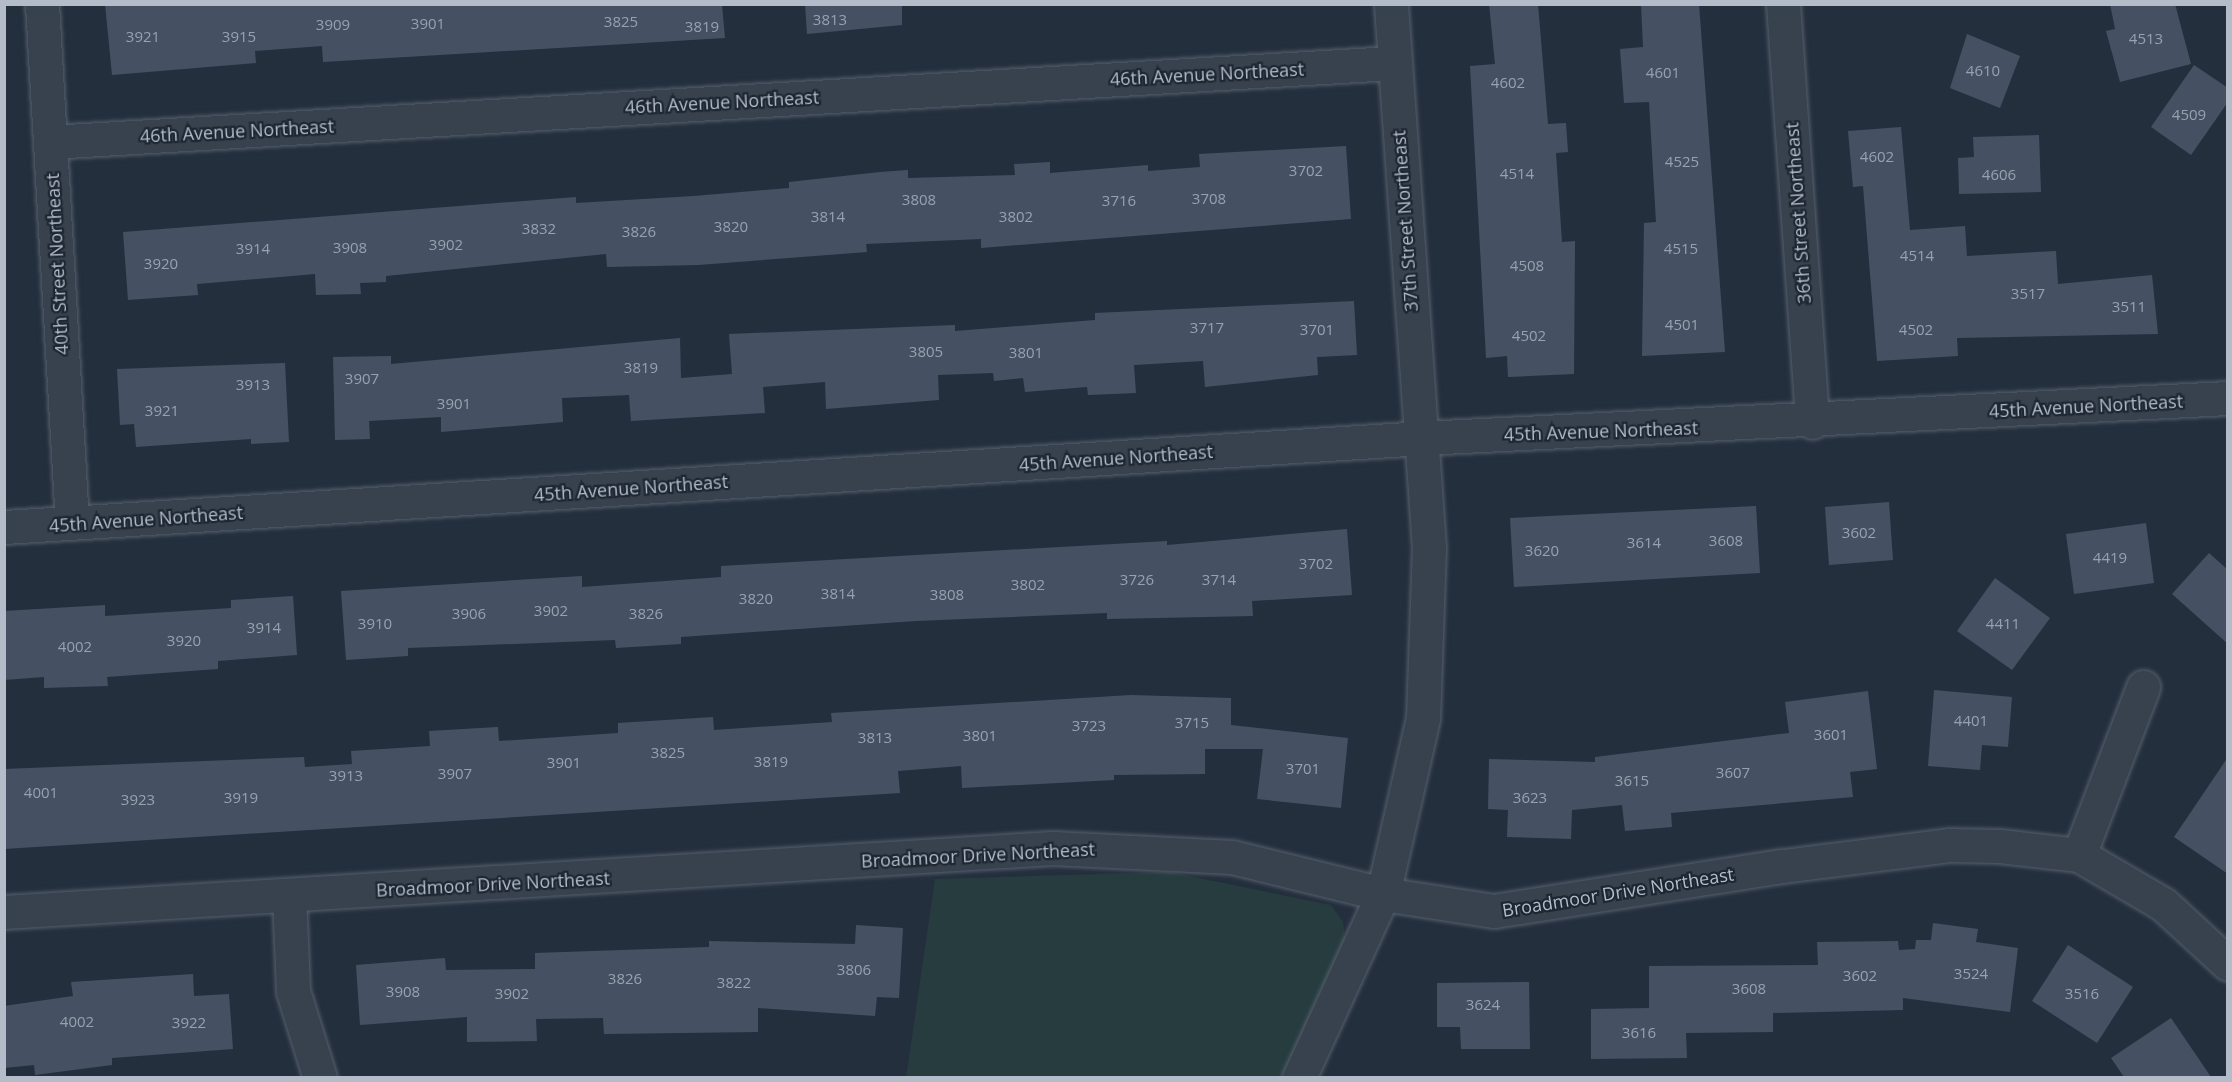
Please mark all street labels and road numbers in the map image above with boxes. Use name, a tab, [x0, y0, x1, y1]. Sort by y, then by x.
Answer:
street label: 46th Avenue Northeast	[1109, 58, 1305, 90]
street label: 46th Avenue Northeast	[624, 86, 820, 118]
street label: 46th Avenue Northeast	[139, 115, 335, 147]
street label: 36th Street Northeast	[1781, 121, 1815, 305]
street label: 37th Street Northeast	[1388, 129, 1422, 313]
street label: 40th Street Northeast	[41, 173, 73, 355]
street label: 45th Avenue Northeast	[1988, 390, 2184, 422]
street label: 45th Avenue Northeast	[1504, 417, 1698, 445]
street label: 45th Avenue Northeast	[1018, 440, 1214, 476]
street label: 45th Avenue Northeast	[533, 470, 729, 506]
street label: 45th Avenue Northeast	[48, 501, 244, 537]
street label: Broadmoor Drive Northeast	[860, 838, 1096, 872]
street label: Broadmoor Drive Northeast	[1501, 863, 1735, 921]
street label: Broadmoor Drive Northeast	[375, 867, 611, 901]

